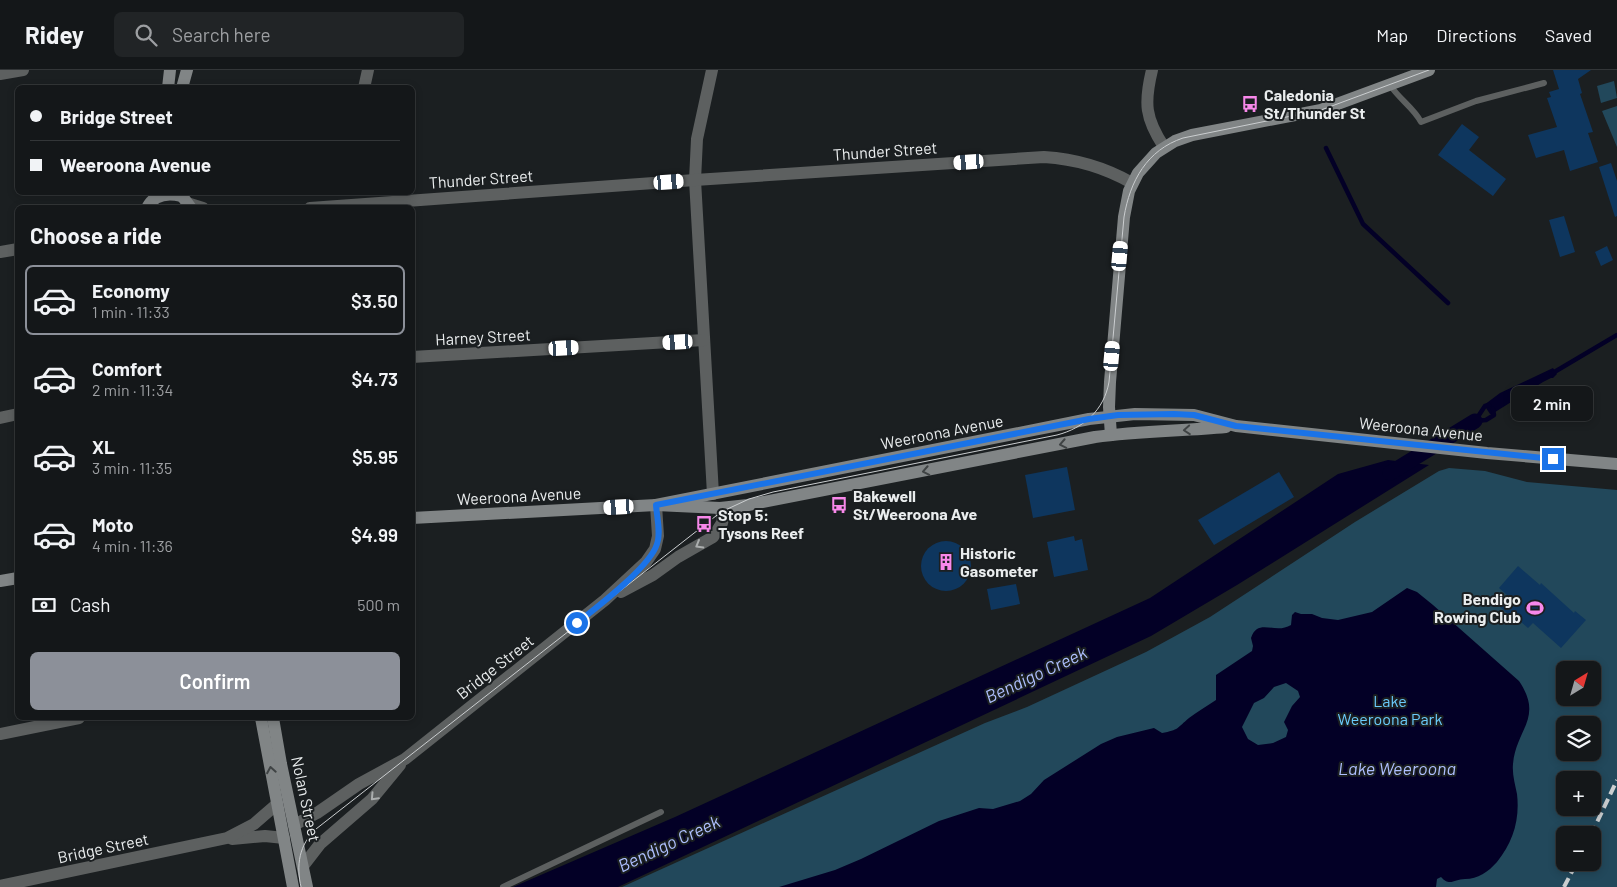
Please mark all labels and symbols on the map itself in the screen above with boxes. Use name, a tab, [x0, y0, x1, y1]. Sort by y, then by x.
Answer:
place label: Caledonia St/Thunder St	[1264, 85, 1365, 122]
bus stop icon: Caledonia St/Thunder St	[1240, 94, 1260, 114]
street label: Thunder Street	[832, 137, 938, 164]
car	[953, 153, 984, 171]
street label: Thunder Street	[428, 165, 534, 192]
car	[653, 173, 684, 191]
car	[1111, 240, 1128, 272]
street label: Harney Street	[435, 325, 531, 348]
car	[662, 334, 693, 350]
car	[548, 340, 579, 356]
car	[1103, 340, 1120, 372]
callout: 2 min	[1512, 386, 1594, 422]
street label: Weeroona Avenue	[879, 410, 1005, 453]
street label: Weeroona Avenue	[1358, 413, 1484, 444]
one-way arrow	[1183, 425, 1191, 436]
one-way arrow	[1058, 438, 1067, 448]
route end	[1542, 448, 1564, 470]
one-way arrow	[921, 465, 930, 476]
street label: Weeroona Avenue	[456, 483, 582, 508]
place label: Bakewell St/Weeroona Ave	[853, 486, 978, 523]
bus stop icon: Bakewell St/Weeroona Ave	[829, 495, 849, 515]
car	[603, 499, 634, 515]
place label: Stop 5: Tysons Reef	[718, 505, 804, 542]
bus stop icon: Stop 5: Tysons Reef	[694, 514, 714, 534]
one-way arrow	[695, 539, 704, 549]
place label: Historic Gasometer	[960, 543, 1038, 580]
building icon: Historic Gasometer	[936, 552, 956, 572]
place label: Bendigo Rowing Club	[1434, 589, 1521, 626]
sports icon: Bendigo Rowing Club	[1525, 598, 1545, 618]
route start	[566, 612, 588, 634]
street label: Bridge Street	[452, 631, 537, 703]
water label: Bendigo Creek	[981, 641, 1090, 707]
north arrow	[1556, 661, 1601, 706]
park label: Lake Weeroona Park	[1338, 691, 1442, 728]
street label: Nolan Street	[288, 754, 325, 843]
water label: Lake Weeroona	[1338, 757, 1456, 779]
one-way arrow	[266, 766, 276, 775]
one-way arrow	[371, 791, 380, 800]
water label: Bendigo Creek	[614, 810, 723, 876]
street label: Bridge Street	[56, 829, 150, 866]

